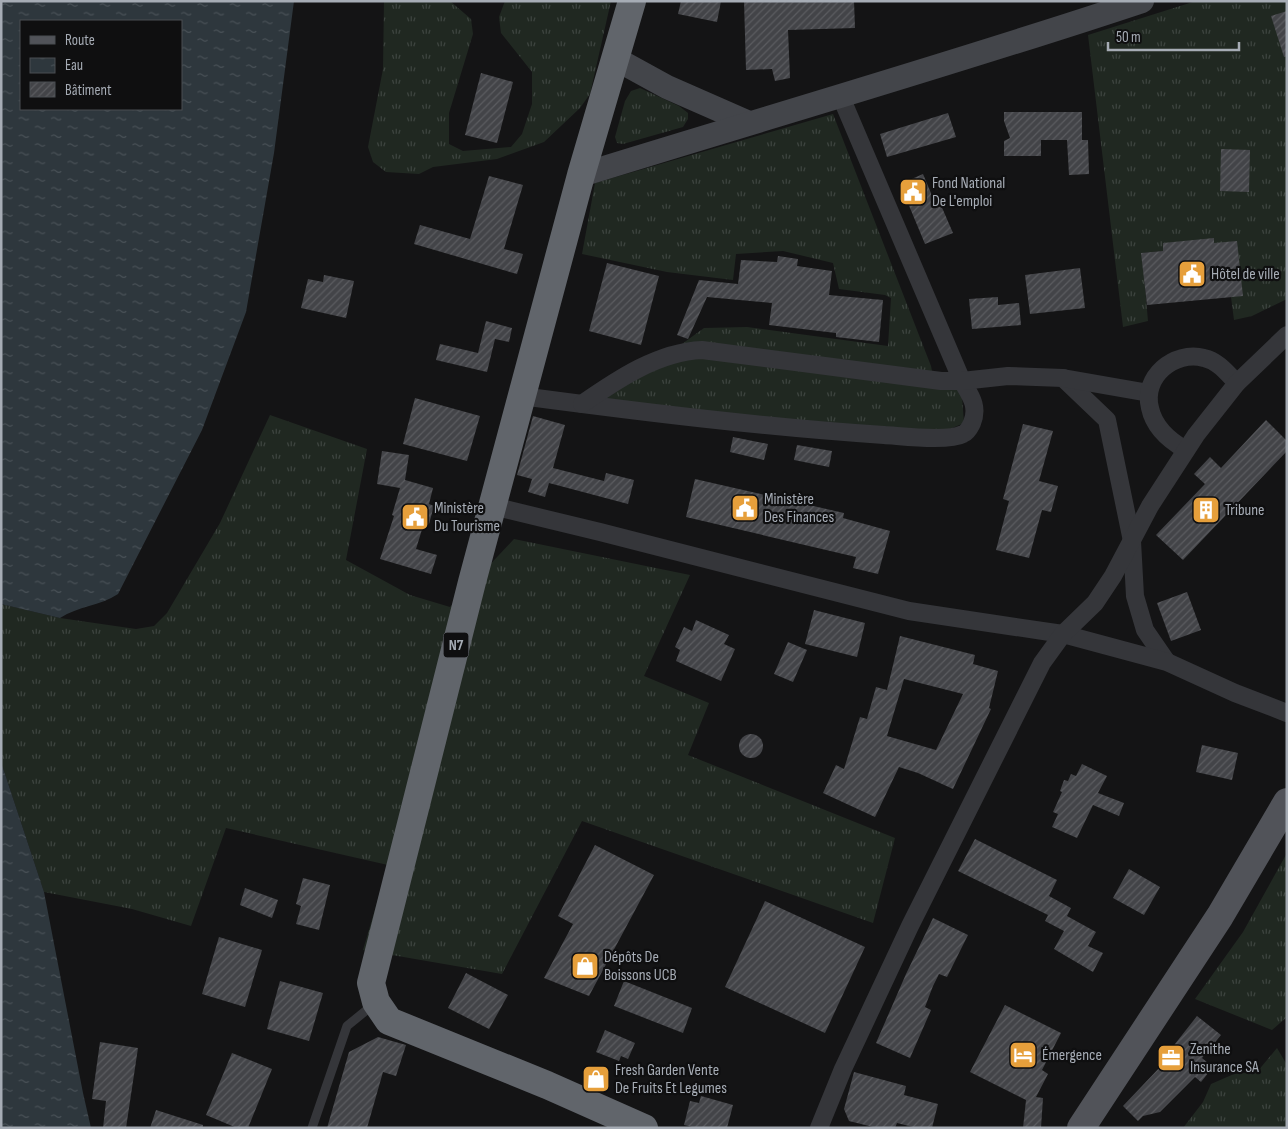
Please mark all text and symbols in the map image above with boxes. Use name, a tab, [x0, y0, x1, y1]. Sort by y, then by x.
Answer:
legend	[20, 20, 182, 110]
scale bar	[1108, 20, 1239, 52]
text: 50 m	[1116, 28, 1141, 47]
text: Route	[65, 31, 95, 50]
text: Eau	[65, 56, 83, 75]
text: Bâtiment	[65, 81, 112, 100]
place label: Fond National De L'emploi	[932, 174, 1005, 211]
public building icon: Fond National De L'emploi	[898, 177, 928, 207]
public building icon: Hôtel de ville	[1177, 259, 1207, 289]
place label: Hôtel de ville	[1211, 265, 1280, 284]
place label: Ministère Des Finances	[764, 490, 834, 527]
public building icon: Ministère Des Finances	[730, 493, 760, 523]
building icon: Tribune	[1191, 495, 1221, 525]
place label: Ministère Du Tourisme	[434, 499, 500, 536]
place label: Tribune	[1225, 501, 1265, 520]
public building icon: Ministère Du Tourisme	[400, 502, 430, 532]
road number: N7	[444, 632, 468, 658]
place label: Dépôts De Boissons UCB	[604, 948, 677, 985]
shop icon: Dépôts De Boissons UCB	[570, 951, 600, 981]
hotel icon: Émergence	[1008, 1040, 1038, 1070]
place label: Zenithe Insurance SA	[1190, 1040, 1259, 1077]
office icon: Zenithe Insurance SA	[1156, 1043, 1186, 1073]
place label: Émergence	[1042, 1046, 1102, 1065]
place label: Fresh Garden Vente De Fruits Et Legumes	[615, 1061, 727, 1098]
shop icon: Fresh Garden Vente De Fruits Et Legumes	[581, 1064, 611, 1094]

